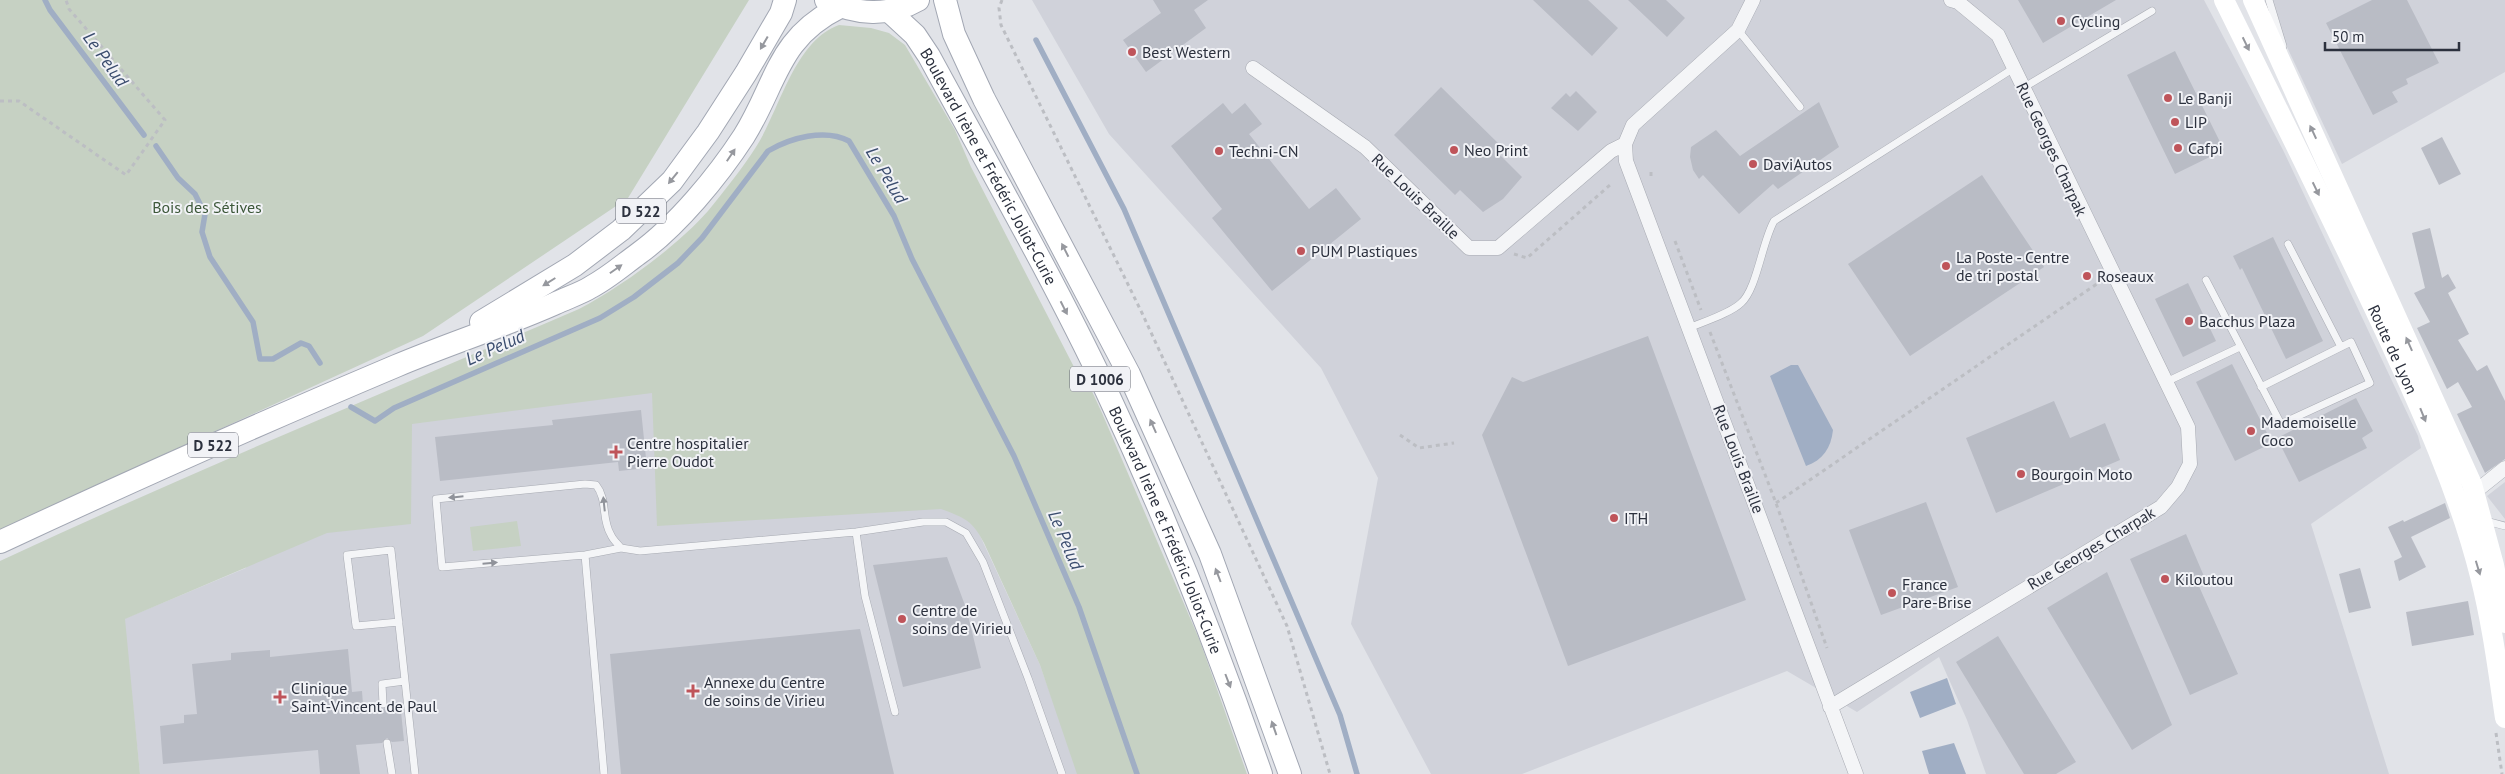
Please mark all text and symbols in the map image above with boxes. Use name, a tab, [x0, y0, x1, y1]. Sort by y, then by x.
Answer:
place label: Cycling	[2071, 11, 2120, 31]
marker: Cycling	[2055, 15, 2067, 27]
scale bar	[2325, 20, 2459, 52]
water label: Le Pelud	[78, 27, 134, 92]
text: 50 m	[2332, 27, 2365, 46]
one-way arrow	[759, 37, 768, 50]
one-way arrow	[2242, 37, 2250, 51]
place label: Best Western	[1142, 42, 1231, 62]
street label: Boulevard Irène et Frédéric Joliot-Curie	[916, 44, 1061, 288]
marker: Best Western	[1126, 46, 1138, 58]
street label: Rue Georges Charpak	[2012, 79, 2092, 219]
place label: Le Banji	[2178, 88, 2232, 108]
marker: Le Banji	[2162, 92, 2174, 104]
place label: LIP	[2185, 112, 2207, 132]
marker: LIP	[2169, 116, 2181, 128]
one-way arrow	[2309, 125, 2317, 139]
place label: Cafpi	[2188, 138, 2223, 158]
place label: Neo Print	[1464, 140, 1528, 160]
place label: Techni-CN	[1229, 141, 1298, 161]
water label: Le Pelud	[861, 142, 913, 208]
marker: Cafpi	[2172, 142, 2184, 154]
marker: Neo Print	[1448, 144, 1460, 156]
marker: Techni-CN	[1213, 145, 1225, 157]
one-way arrow	[726, 149, 735, 162]
street label: Rue Louis Braille	[1368, 149, 1464, 243]
place label: DaviAutos	[1763, 154, 1832, 174]
marker: DaviAutos	[1747, 158, 1759, 170]
one-way arrow	[668, 172, 679, 185]
one-way arrow	[2313, 182, 2321, 196]
park label: Bois des Sétives	[152, 197, 262, 217]
road number: D 522	[616, 198, 666, 224]
place label: PUM Plastiques	[1311, 241, 1418, 261]
one-way arrow	[1061, 242, 1069, 257]
marker: PUM Plastiques	[1295, 245, 1307, 257]
place label: La Poste - Centre de tri postal	[1956, 247, 2069, 285]
marker: La Poste - Centre de tri postal	[1940, 260, 1952, 272]
one-way arrow	[609, 264, 622, 275]
place label: Roseaux	[2097, 266, 2154, 286]
marker: Roseaux	[2081, 270, 2093, 282]
one-way arrow	[542, 277, 555, 286]
one-way arrow	[1060, 300, 1069, 315]
street label: Route de Lyon	[2364, 301, 2422, 397]
place label: Bacchus Plaza	[2199, 311, 2295, 331]
marker: Bacchus Plaza	[2183, 315, 2195, 327]
water label: Le Pelud	[462, 323, 529, 370]
one-way arrow	[2405, 337, 2413, 351]
road number: D 1006	[1070, 366, 1130, 392]
street label: Rue Louis Braille	[1709, 402, 1769, 516]
street label: Boulevard Irène et Frédéric Joliot-Curie	[1105, 403, 1227, 657]
one-way arrow	[2419, 408, 2427, 422]
place label: Mademoiselle Coco	[2261, 412, 2357, 450]
one-way arrow	[1148, 419, 1156, 433]
marker: Mademoiselle Coco	[2245, 425, 2257, 437]
road number: D 522	[188, 432, 238, 458]
place label: Centre hospitalier Pierre Oudot	[627, 433, 749, 471]
marker: Centre hospitalier Pierre Oudot	[609, 445, 623, 459]
place label: Bourgoin Moto	[2031, 464, 2133, 484]
marker: Bourgoin Moto	[2015, 468, 2027, 480]
one-way arrow	[447, 493, 463, 501]
one-way arrow	[600, 496, 608, 512]
street label: Rue Georges Charpak	[2024, 502, 2159, 594]
water label: Le Pelud	[1043, 507, 1089, 574]
place label: ITH	[1624, 508, 1648, 528]
marker: ITH	[1608, 512, 1620, 524]
one-way arrow	[483, 559, 499, 567]
one-way arrow	[2474, 560, 2482, 575]
one-way arrow	[1214, 568, 1221, 583]
place label: Kiloutou	[2175, 569, 2233, 589]
marker: Kiloutou	[2159, 573, 2171, 585]
place label: France Pare-Brise	[1902, 574, 1972, 612]
marker: France Pare-Brise	[1886, 587, 1898, 599]
place label: Centre de soins de Virieu	[912, 600, 1012, 638]
marker: Centre de soins de Virieu	[896, 613, 908, 625]
place label: Annexe du Centre de soins de Virieu	[704, 672, 825, 710]
one-way arrow	[1225, 673, 1232, 688]
place label: Clinique Saint-Vincent de Paul	[291, 678, 437, 716]
marker: Annexe du Centre de soins de Virieu	[686, 684, 700, 698]
marker: Clinique Saint-Vincent de Paul	[273, 690, 287, 704]
one-way arrow	[1269, 720, 1277, 735]

